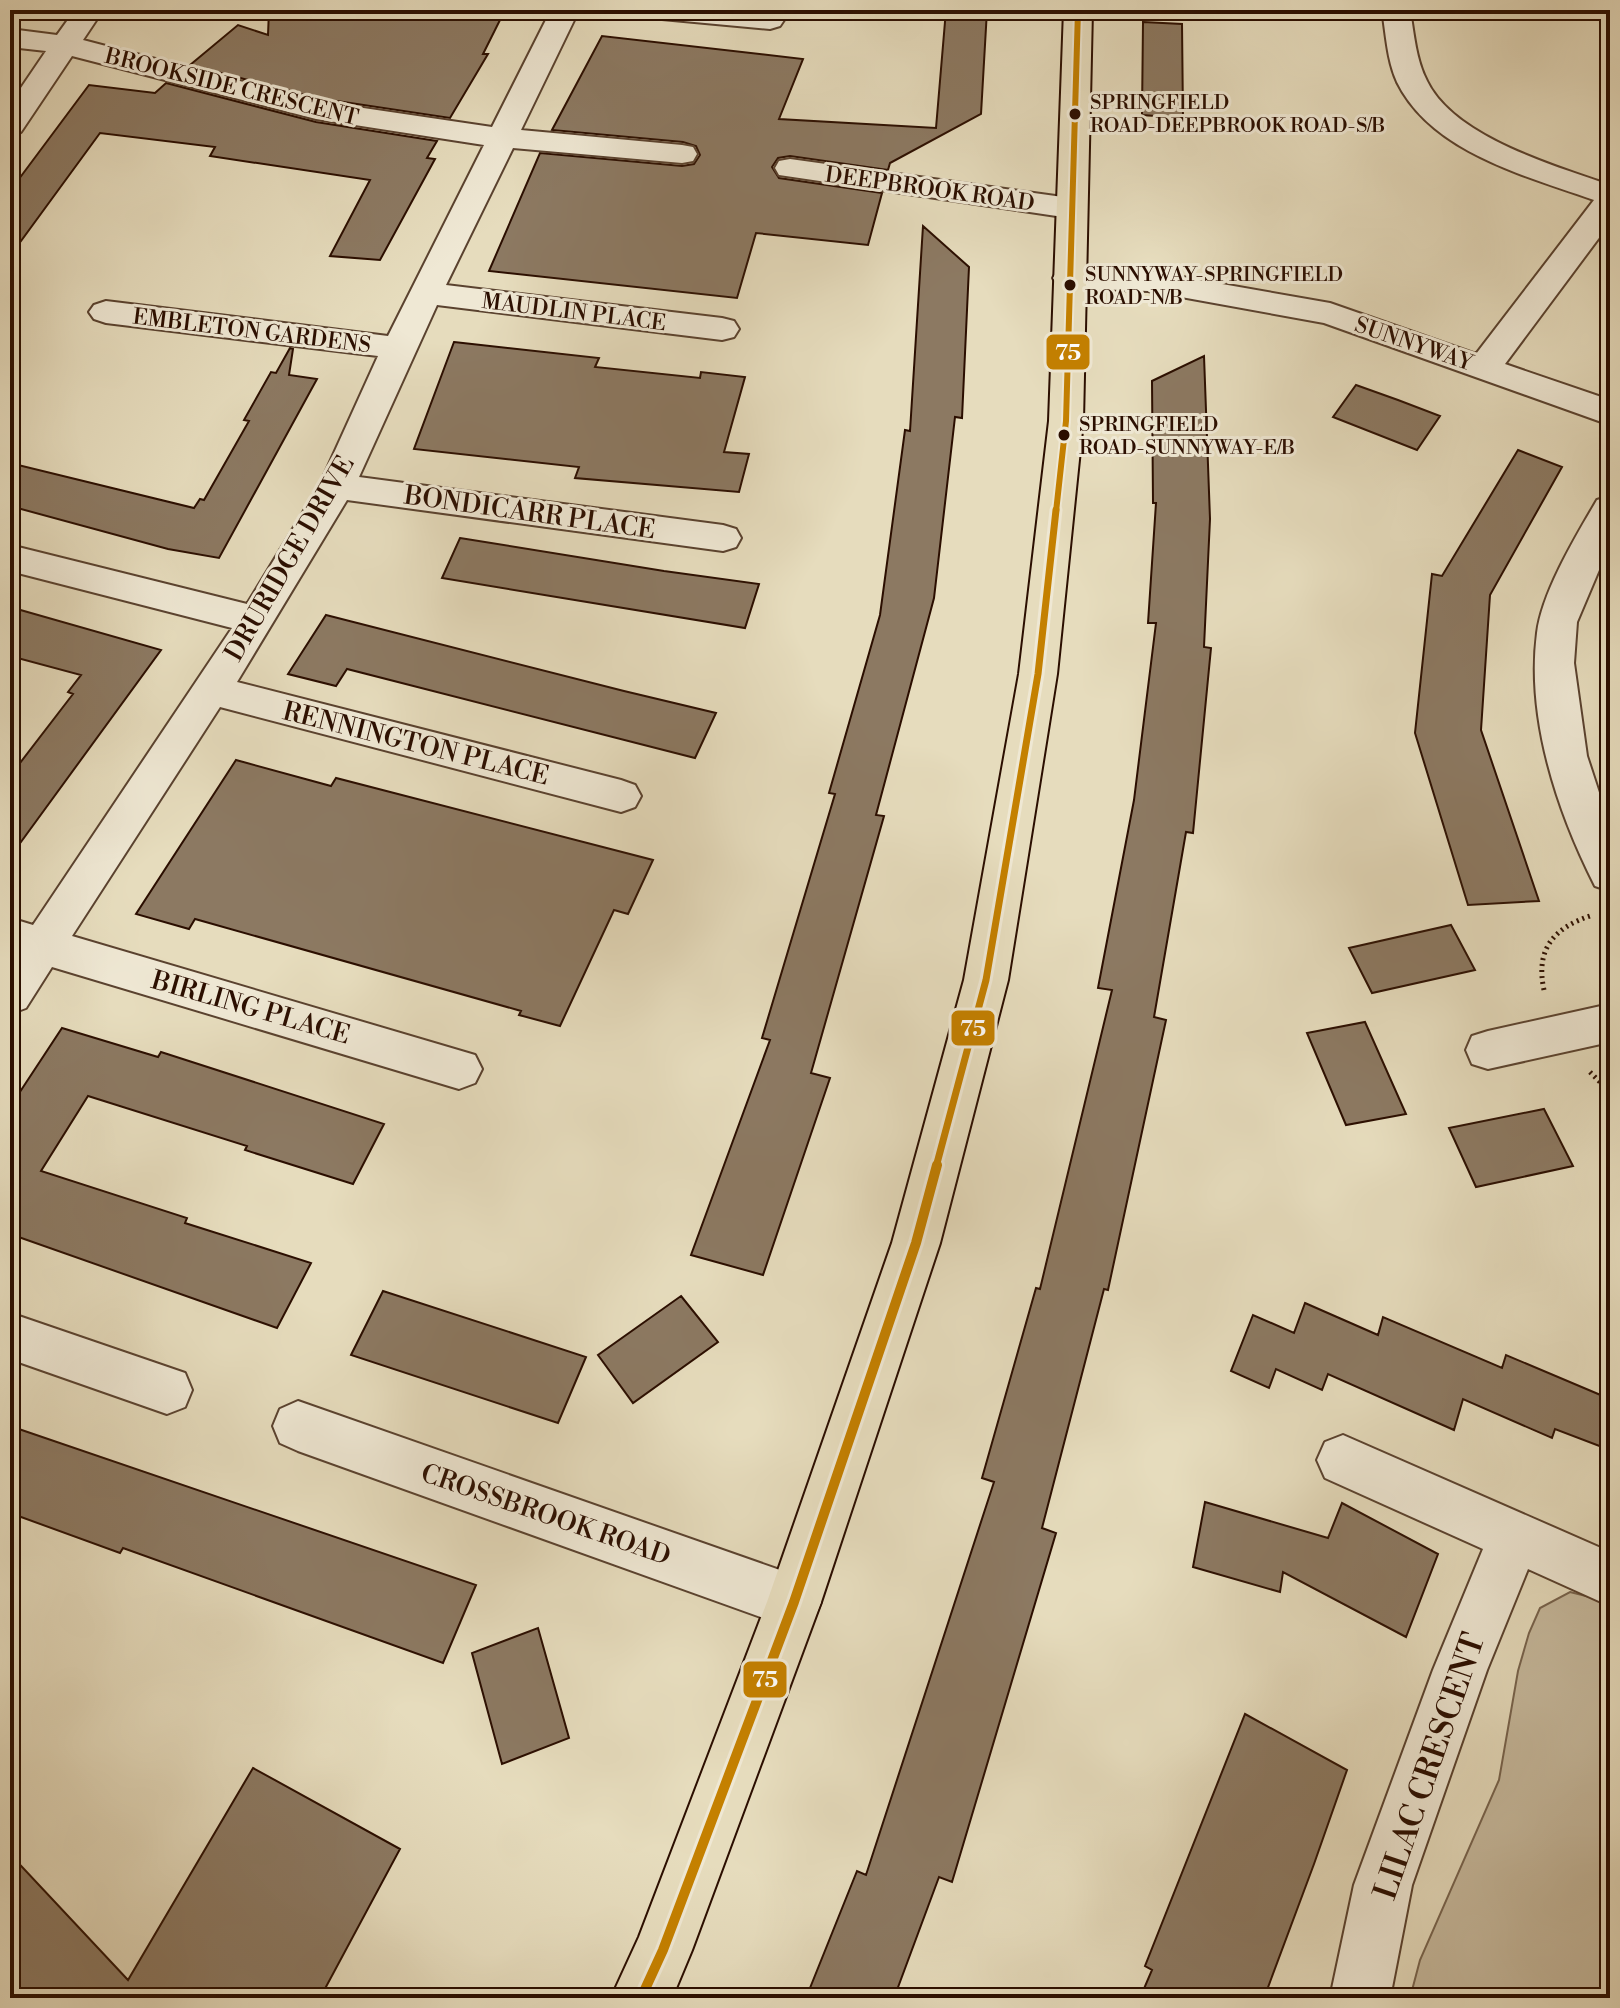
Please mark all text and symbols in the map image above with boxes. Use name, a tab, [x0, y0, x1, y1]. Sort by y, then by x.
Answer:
street label: BROOKSIDE CRESCENT	[101, 43, 361, 132]
place label: SPRINGFIELD ROAD-DEEPBROOK ROAD-S/B	[1090, 91, 1385, 139]
marker: SPRINGFIELD ROAD-DEEPBROOK ROAD-S/B	[1067, 106, 1083, 122]
street label: DEEPBROOK ROAD	[823, 161, 1036, 218]
place label: SUNNYWAY-SPRINGFIELD ROAD-N/B	[1085, 263, 1343, 311]
marker: SUNNYWAY-SPRINGFIELD ROAD-N/B	[1062, 277, 1078, 293]
street label: MAUDLIN PLACE	[480, 288, 667, 337]
street label: EMBLETON GARDENS	[131, 303, 372, 360]
street label: SUNNYWAY	[1351, 312, 1478, 378]
line badge: 75	[1045, 333, 1091, 371]
text: 75	[1055, 340, 1081, 367]
place label: SPRINGFIELD ROAD-SUNNYWAY-E/B	[1079, 413, 1295, 461]
marker: SPRINGFIELD ROAD-SUNNYWAY-E/B	[1056, 427, 1072, 443]
street label: DRURIDGE DRIVE	[218, 450, 362, 667]
street label: BONDICARR PLACE	[401, 479, 657, 546]
street label: RENNINGTON PLACE	[279, 695, 552, 793]
street label: BIRLING PLACE	[147, 964, 354, 1052]
line badge: 75	[950, 1009, 996, 1047]
text: 75	[960, 1016, 986, 1043]
street label: CROSSBROOK ROAD	[417, 1457, 675, 1573]
street label: LILAC CRESCENT	[1365, 1628, 1494, 1905]
line badge: 75	[742, 1660, 788, 1699]
text: 75	[752, 1667, 778, 1694]

